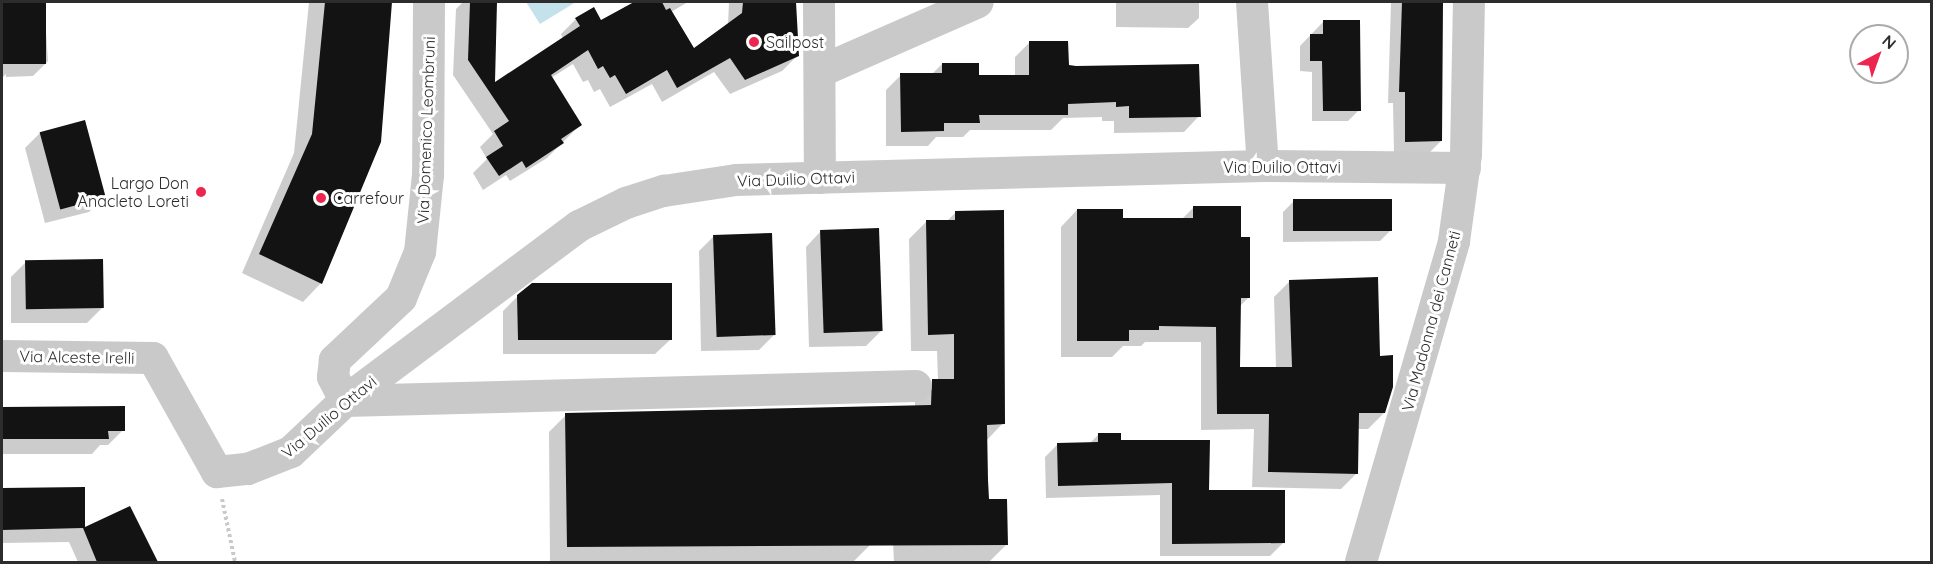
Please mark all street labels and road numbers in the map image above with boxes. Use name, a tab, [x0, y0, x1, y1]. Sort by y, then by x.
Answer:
street label: Via Domenico Leombruni	[413, 36, 439, 224]
street label: Via Duilio Ottavi	[1223, 157, 1341, 177]
street label: Via Duilio Ottavi	[737, 167, 855, 191]
street label: Via Madonna dei Canneti	[1398, 229, 1464, 413]
street label: Via Alceste Irelli	[19, 346, 135, 368]
street label: Via Duilio Ottavi	[278, 372, 380, 462]

